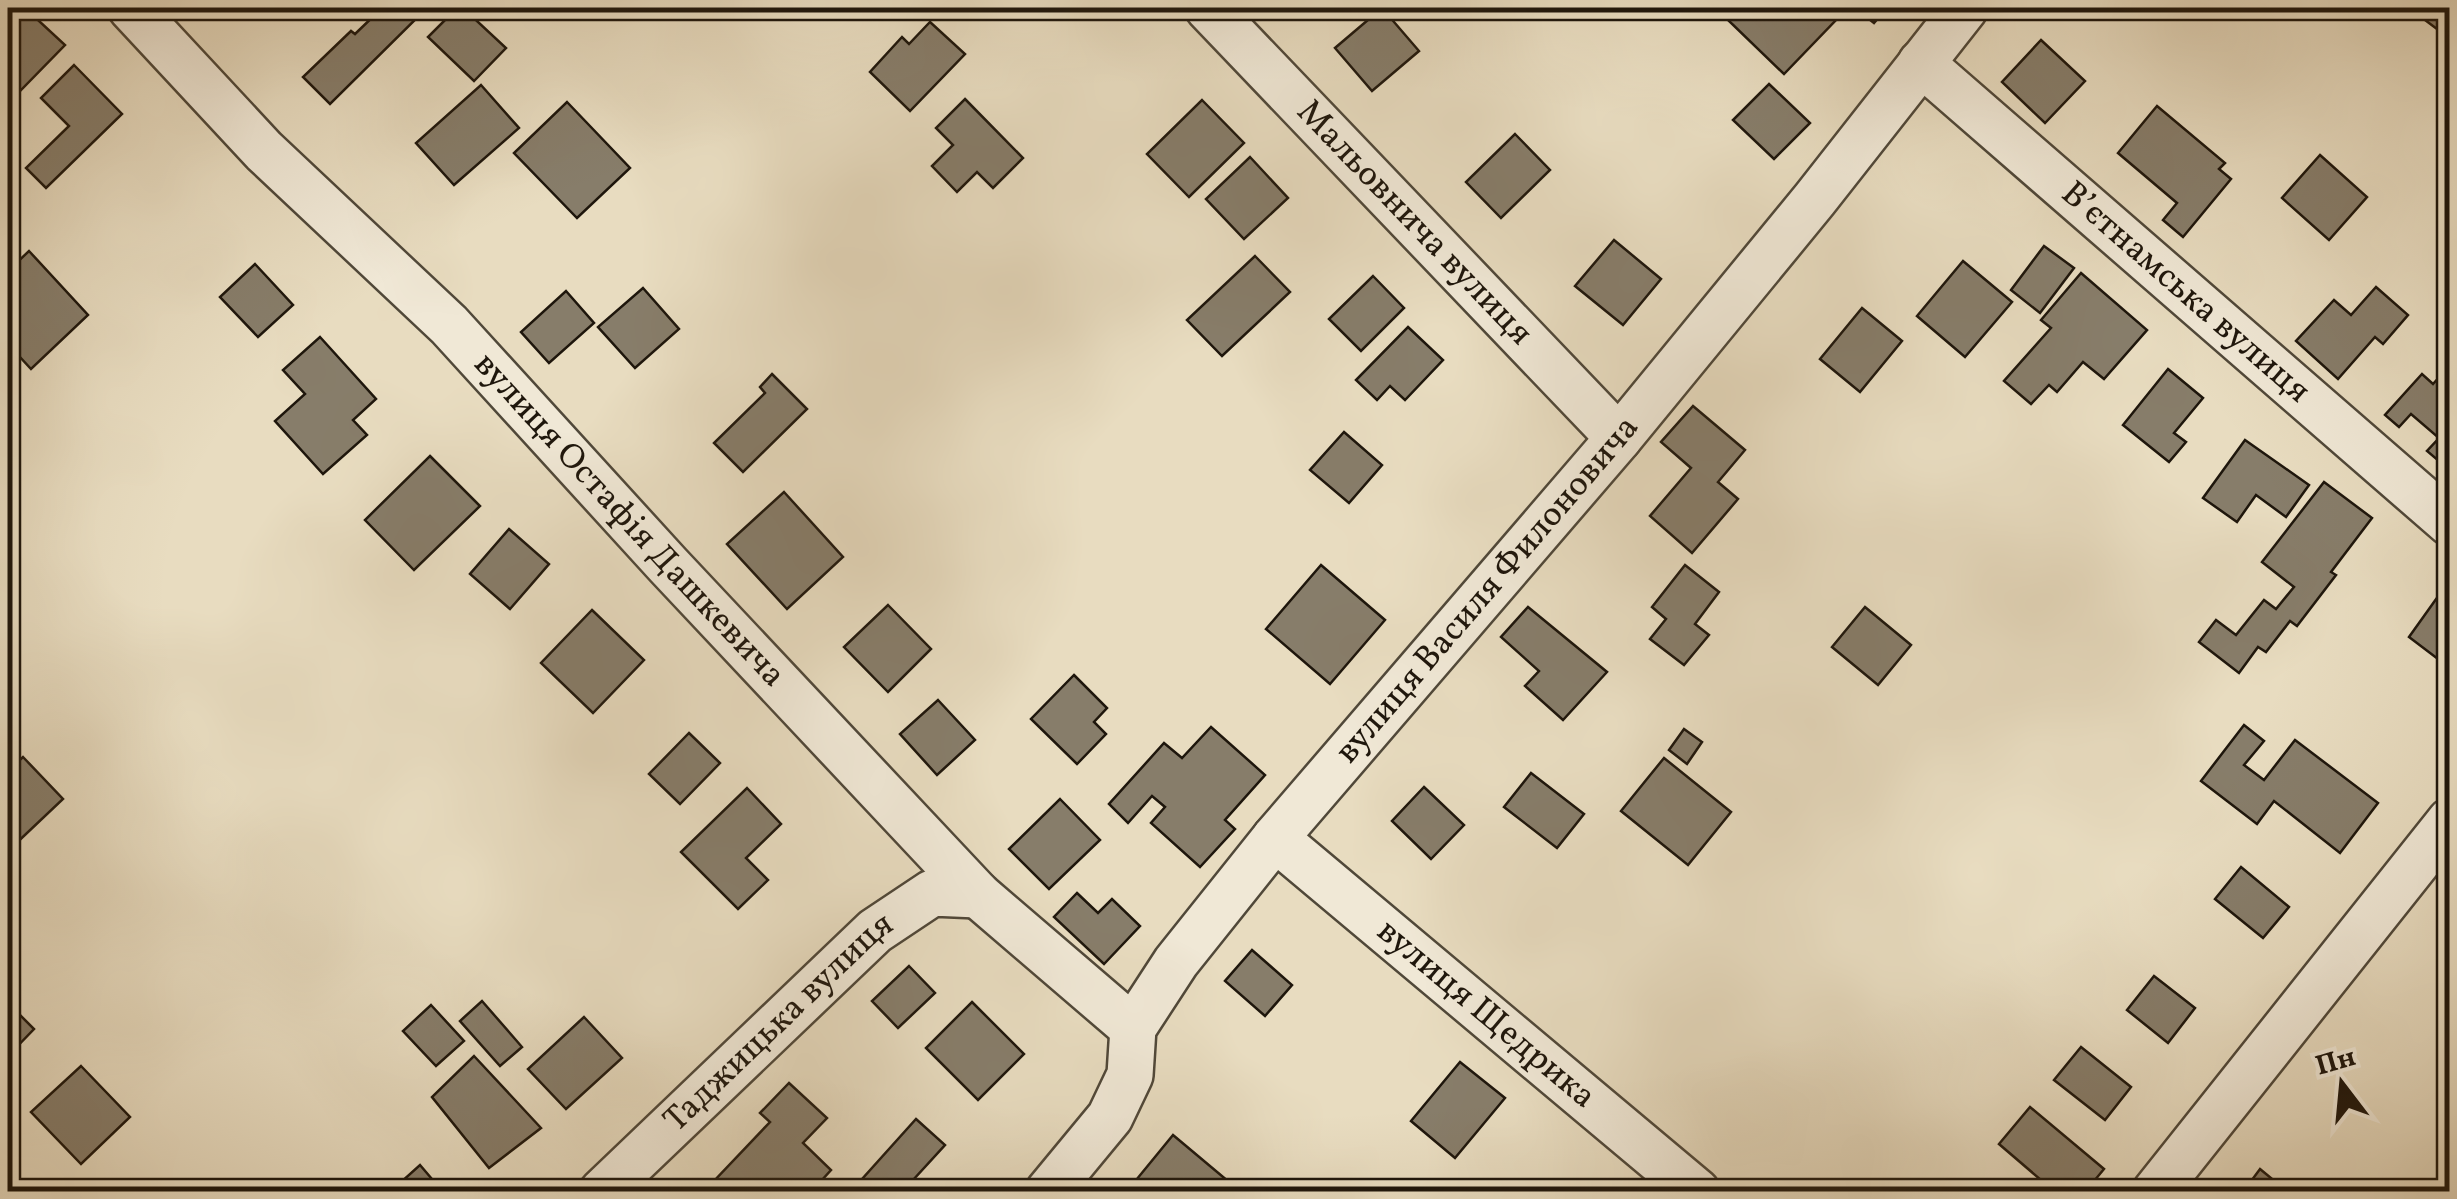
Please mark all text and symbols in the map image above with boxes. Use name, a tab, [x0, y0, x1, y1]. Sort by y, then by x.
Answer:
street label: Мальовнича вулиця	[1285, 90, 1543, 357]
street label: Вʼєтнамська вулиця	[2050, 171, 2320, 415]
street label: вулиця Остафія Дашкевича	[462, 342, 796, 699]
street label: вулиця Василя Филоновича	[1325, 406, 1651, 775]
street label: Таджицька вулиця	[654, 901, 903, 1144]
street label: вулиця Щедрика	[1366, 909, 1606, 1121]
north arrow	[2292, 1034, 2392, 1134]
text: Пн	[2311, 1038, 2360, 1087]

